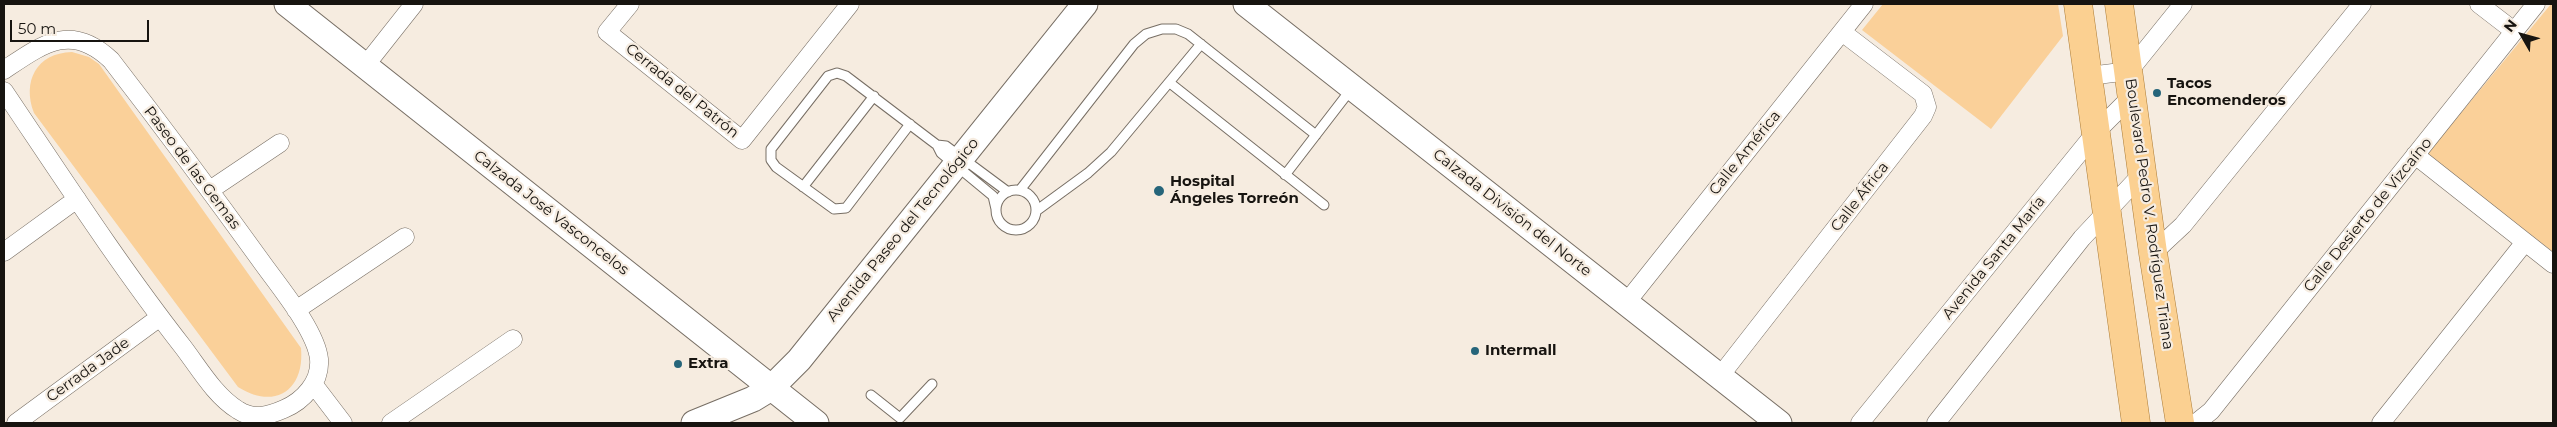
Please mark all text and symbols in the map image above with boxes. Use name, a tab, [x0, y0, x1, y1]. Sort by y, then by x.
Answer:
scale bar	[12, 10, 151, 42]
north arrow	[2497, 10, 2547, 60]
text: N	[2500, 16, 2521, 36]
text: 50 m	[18, 19, 56, 38]
street label: Cerrada del Patrón	[622, 40, 742, 142]
place label: Tacos Encomenderos	[2167, 75, 2286, 110]
street label: Boulevard Pedro V. Rodríguez Triana	[2121, 77, 2177, 351]
marker: Tacos Encomenderos	[2151, 87, 2163, 99]
street label: Paseo de las Gemas	[140, 103, 244, 233]
street label: Calle América	[1705, 107, 1785, 199]
street label: Calle Desierto de Vizcaíno	[2300, 134, 2436, 296]
street label: Avenida Paseo del Tecnológico	[823, 135, 983, 325]
street label: Calzada División del Norte	[1429, 146, 1595, 280]
street label: Calzada José Vasconcelos	[470, 147, 632, 279]
street label: Calle África	[1827, 159, 1893, 235]
place label: Hospital Ángeles Torreón	[1170, 173, 1299, 208]
marker: Hospital Ángeles Torreón	[1152, 184, 1166, 198]
street label: Avenida Santa María	[1939, 193, 2049, 323]
street label: Cerrada Jade	[43, 334, 133, 406]
place label: Intermall	[1485, 342, 1556, 360]
marker: Intermall	[1469, 345, 1481, 357]
place label: Extra	[688, 355, 729, 373]
marker: Extra	[672, 358, 684, 370]

